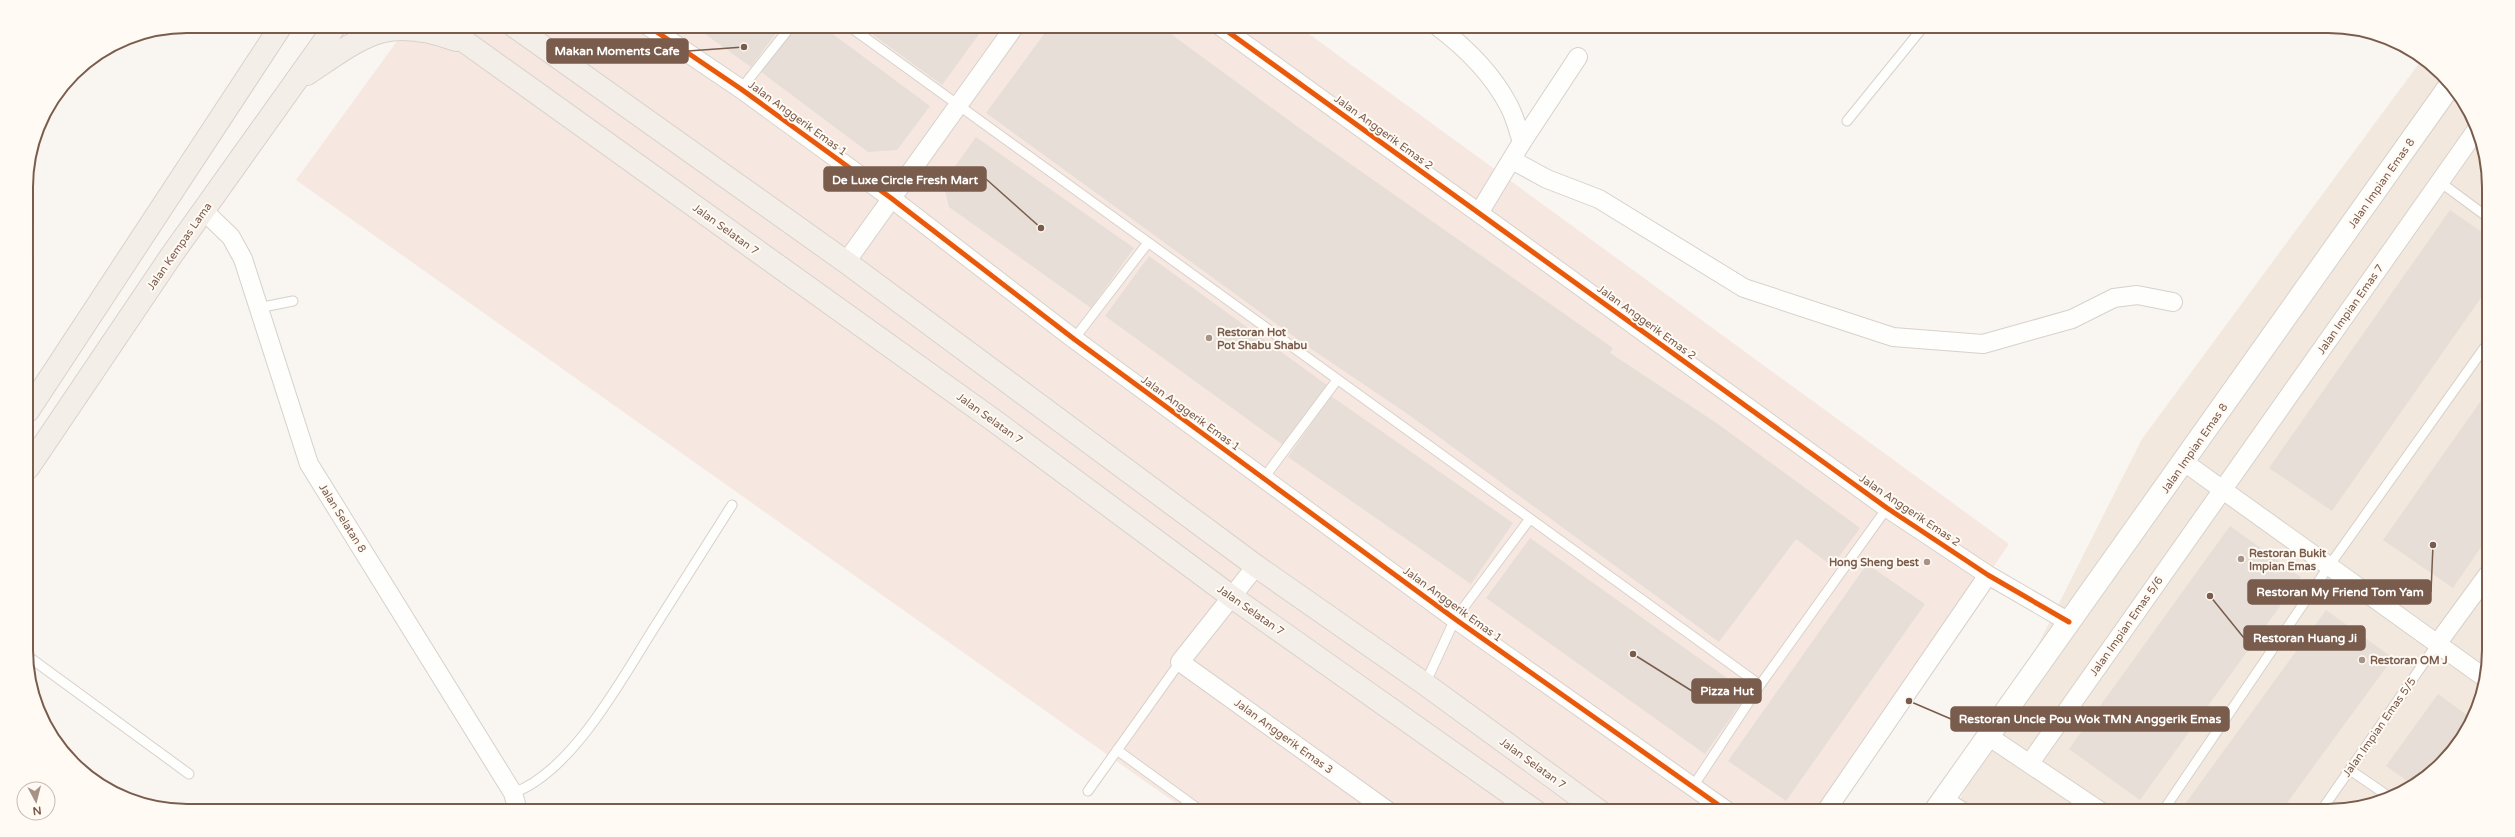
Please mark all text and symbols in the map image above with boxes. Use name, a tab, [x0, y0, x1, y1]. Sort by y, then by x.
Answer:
callout: Makan Moments Cafe	[547, 39, 688, 63]
text: Makan Moments Cafe	[554, 44, 680, 58]
street label: Jalan Anggerik Emas 1	[746, 78, 850, 159]
street label: Jalan Anggerik Emas 2	[1332, 92, 1436, 173]
street label: Jalan Impian Emas 8	[2346, 136, 2417, 231]
callout: De Luxe Circle Fresh Mart	[824, 167, 986, 191]
text: De Luxe Circle Fresh Mart	[832, 173, 978, 187]
street label: Jalan Kempas Lama	[144, 200, 214, 292]
street label: Jalan Selatan 7	[690, 201, 761, 258]
street label: Jalan Impian Emas 7	[2315, 262, 2386, 357]
street label: Jalan Anggerik Emas 2	[1595, 282, 1699, 363]
place label: Restoran Hot Pot Shabu Shabu	[1217, 326, 1308, 352]
marker: Restoran Hot Pot Shabu Shabu	[1204, 333, 1214, 343]
street label: Jalan Anggerik Emas 1	[1139, 373, 1243, 454]
street label: Jalan Selatan 7	[954, 390, 1025, 447]
street label: Jalan Impian Emas 8	[2159, 401, 2230, 496]
street label: Jalan Anggerik Emas 2	[1857, 472, 1963, 549]
street label: Jalan Selatan 8	[316, 482, 369, 555]
place label: Restoran Bukit Impian Emas	[2249, 547, 2327, 574]
marker: Restoran Bukit Impian Emas	[2236, 554, 2246, 564]
place label: Hong Sheng best	[1829, 556, 1920, 570]
marker: Hong Sheng best	[1922, 557, 1932, 567]
street label: Jalan Anggerik Emas 1	[1401, 564, 1505, 645]
street label: Jalan Impian Emas 5/6	[2087, 574, 2166, 679]
callout: Restoran My Friend Tom Yam	[2248, 580, 2431, 604]
street label: Jalan Selatan 7	[1215, 583, 1287, 638]
text: Restoran My Friend Tom Yam	[2256, 585, 2424, 600]
callout: Restoran Huang Ji	[2244, 626, 2365, 650]
text: Restoran Huang Ji	[2253, 631, 2357, 646]
place label: Restoran OM J	[2370, 654, 2448, 667]
marker: Restoran OM J	[2357, 655, 2367, 665]
street label: Jalan Impian Emas 5/5	[2340, 675, 2419, 780]
callout: Pizza Hut	[1692, 679, 1761, 703]
text: Pizza Hut	[1700, 684, 1754, 698]
street label: Jalan Anggerik Emas 3	[1232, 696, 1336, 777]
callout: Restoran Uncle Pou Wok TMN Anggerik Emas	[1951, 707, 2229, 731]
text: Restoran Uncle Pou Wok TMN Anggerik Emas	[1959, 712, 2221, 727]
street label: Jalan Selatan 7	[1497, 735, 1568, 792]
north arrow	[16, 781, 56, 821]
text: N	[32, 803, 42, 817]

